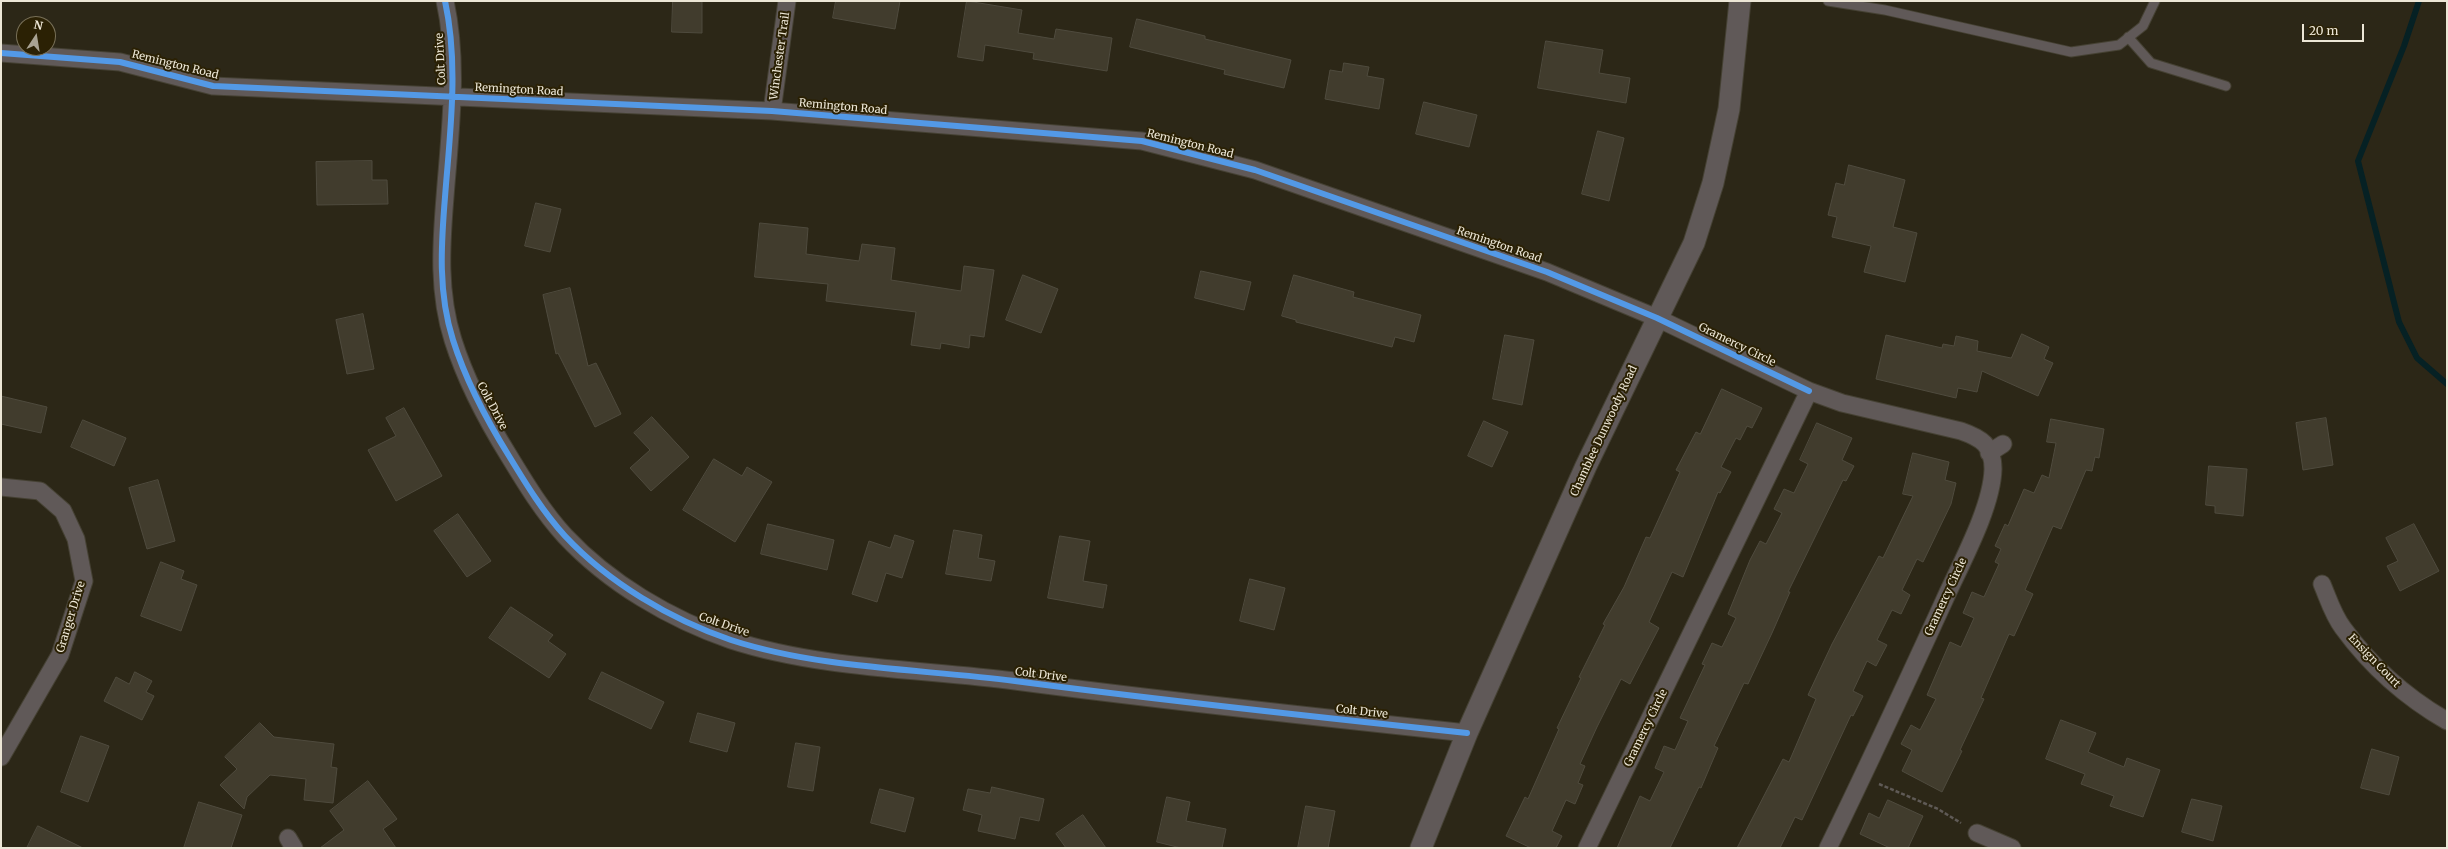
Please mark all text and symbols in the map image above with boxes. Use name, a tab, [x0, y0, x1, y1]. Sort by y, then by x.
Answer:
street label: Winchester Trail	[767, 11, 793, 101]
north arrow	[16, 16, 56, 56]
scale bar	[2304, 16, 2366, 42]
text: N	[33, 17, 44, 33]
text: 20 m	[2309, 23, 2338, 38]
street label: Colt Drive	[433, 33, 449, 85]
street label: Remington Road	[130, 48, 220, 82]
street label: Remington Road	[474, 81, 564, 99]
street label: Remington Road	[798, 97, 888, 117]
street label: Remington Road	[1145, 127, 1235, 161]
street label: Remington Road	[1455, 224, 1543, 266]
street label: Gramercy Circle	[1696, 321, 1778, 369]
street label: Chamblee Dunwoody Road	[1568, 364, 1640, 498]
street label: Colt Drive	[474, 380, 510, 432]
street label: Gramercy Circle	[1922, 556, 1970, 638]
street label: Granger Drive	[54, 580, 88, 654]
street label: Colt Drive	[697, 610, 751, 640]
street label: Ensign Court	[2345, 632, 2403, 690]
street label: Colt Drive	[1014, 665, 1068, 685]
street label: Gramercy Circle	[1622, 687, 1670, 769]
street label: Colt Drive	[1335, 703, 1389, 721]

